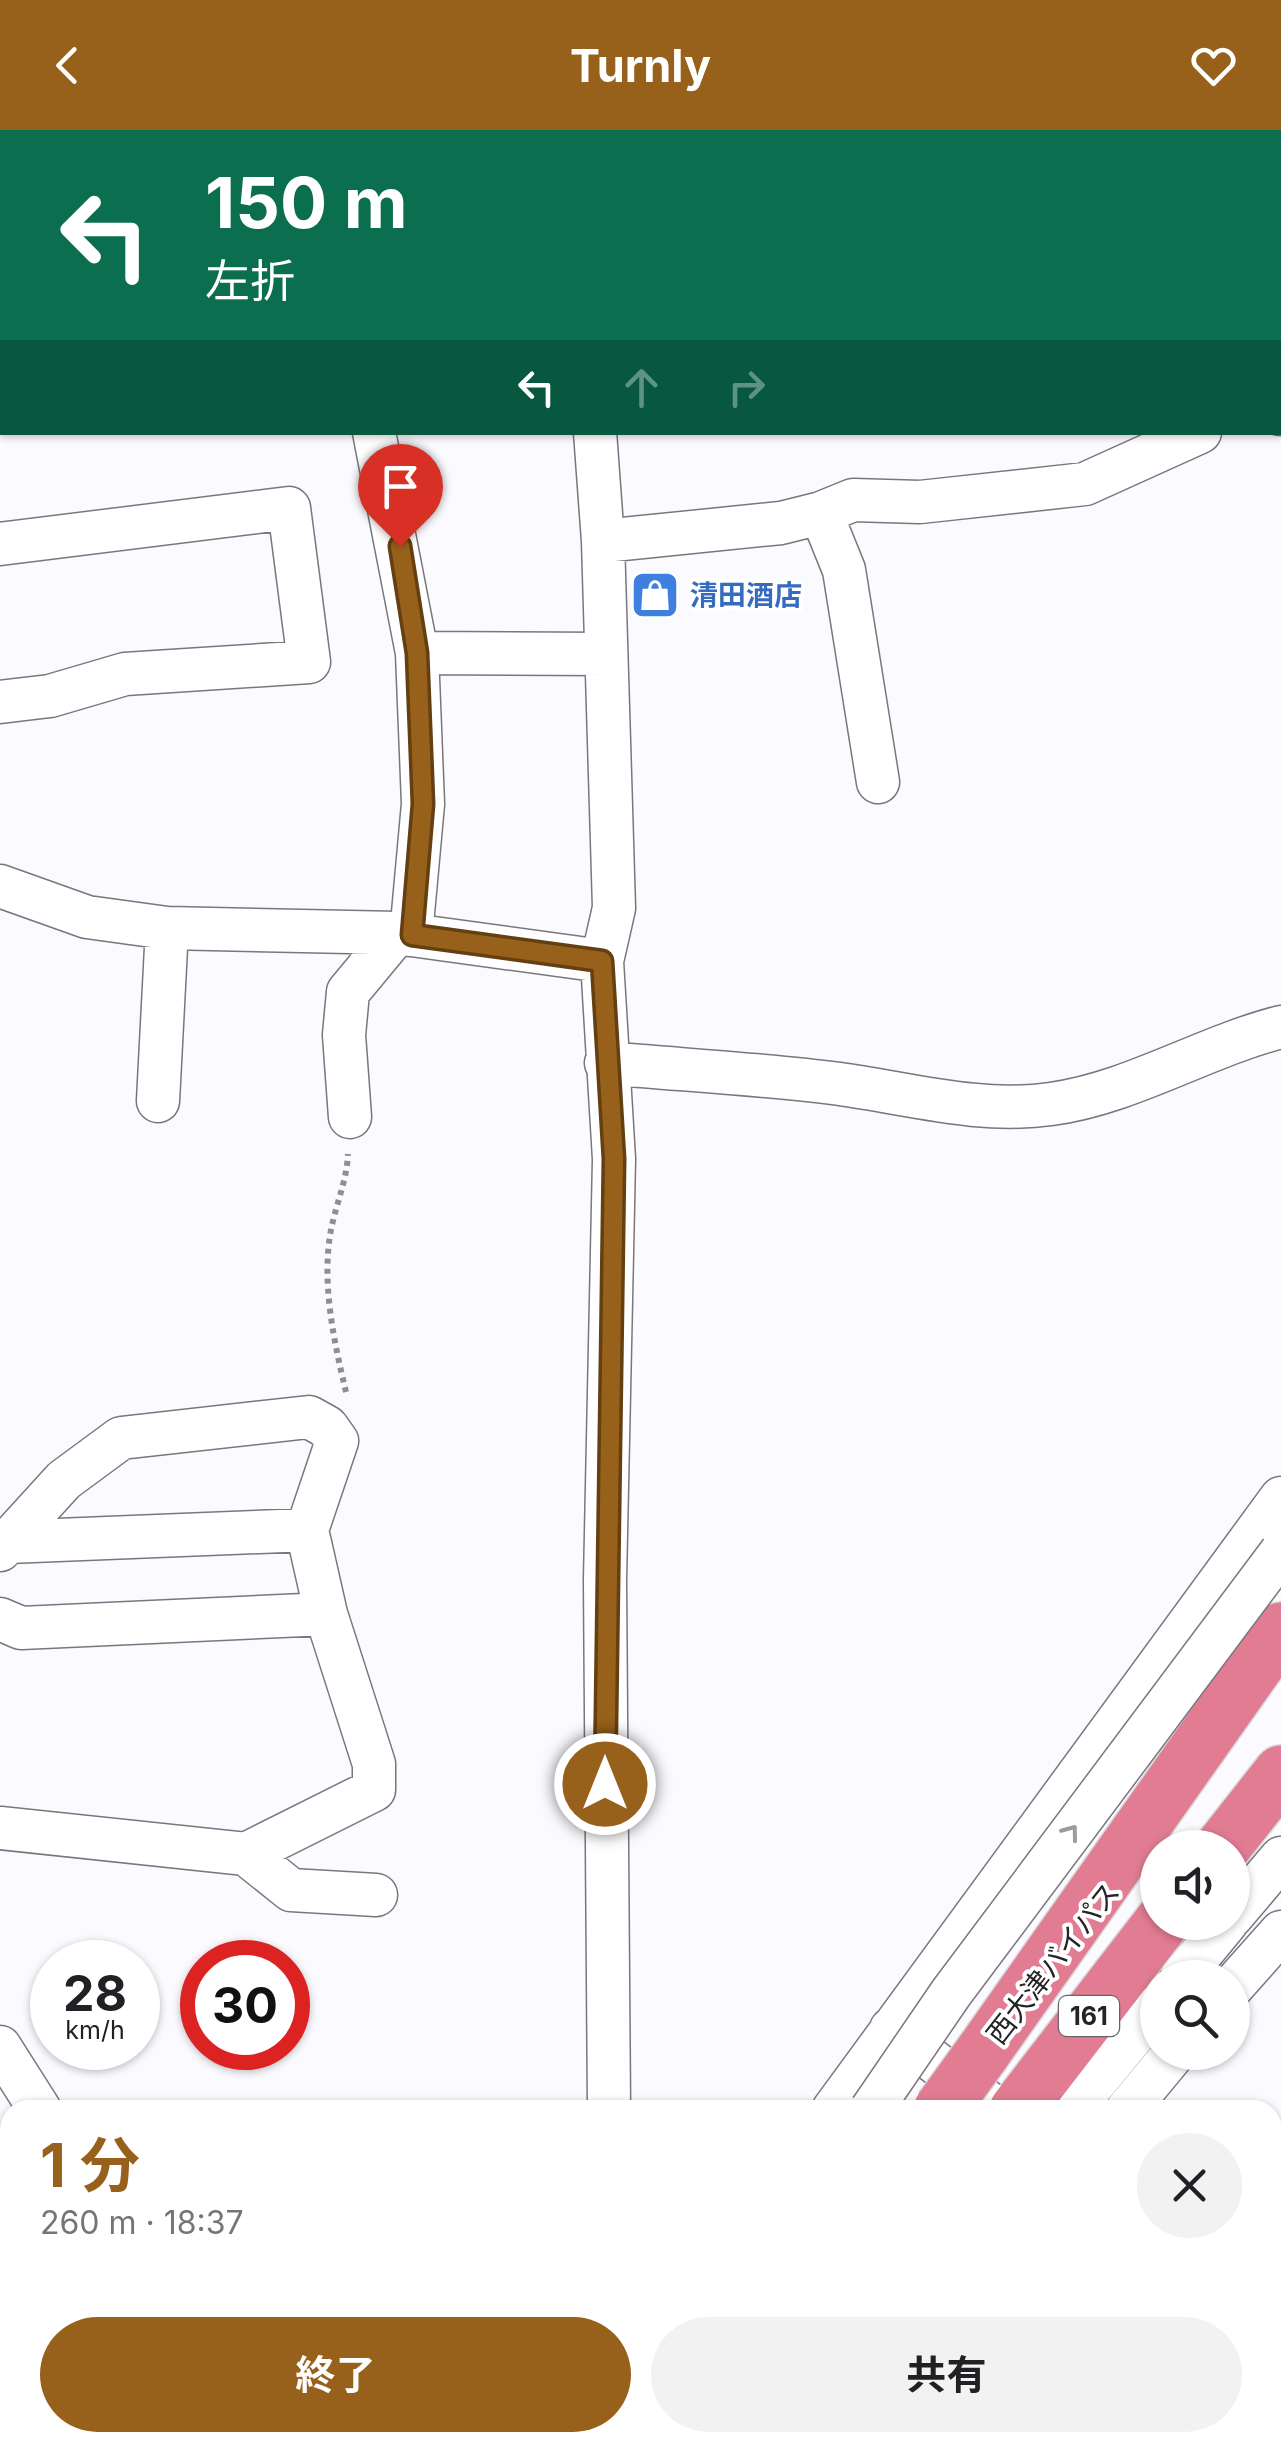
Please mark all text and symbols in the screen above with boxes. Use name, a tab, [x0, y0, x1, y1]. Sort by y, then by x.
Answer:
icon: back	[40, 38, 95, 93]
text: Turnly	[570, 38, 711, 93]
icon: heart	[1186, 38, 1241, 93]
text: 150 m	[205, 160, 408, 245]
icon: left	[40, 170, 170, 300]
text: 左折	[205, 253, 295, 308]
icon: left	[509, 360, 564, 415]
icon: ahead	[614, 360, 669, 415]
icon: right	[719, 360, 774, 415]
pin	[358, 444, 443, 547]
icon: arrive	[373, 459, 428, 514]
shop icon: 清田酒店	[629, 569, 681, 621]
place label: 清田酒店	[690, 578, 802, 612]
position arrow	[553, 1732, 657, 1836]
one-way arrow	[1059, 1825, 1077, 1843]
map controls	[1140, 1830, 1250, 2070]
button: sound	[1140, 1830, 1250, 1940]
street label: 西大津バイパス	[979, 1876, 1127, 2050]
speed limit sign: 30	[180, 1940, 310, 2070]
button: search	[1140, 1960, 1250, 2070]
text: 28	[63, 1963, 127, 2023]
road number: 161	[1059, 1996, 1119, 2036]
text: km/h	[65, 2015, 125, 2045]
text: 1 分	[40, 2129, 140, 2201]
button: close	[1137, 2133, 1242, 2238]
text: 260 m · 18:37	[40, 2203, 244, 2242]
button: 終了	[40, 2317, 631, 2432]
button: 共有	[651, 2317, 1242, 2432]

